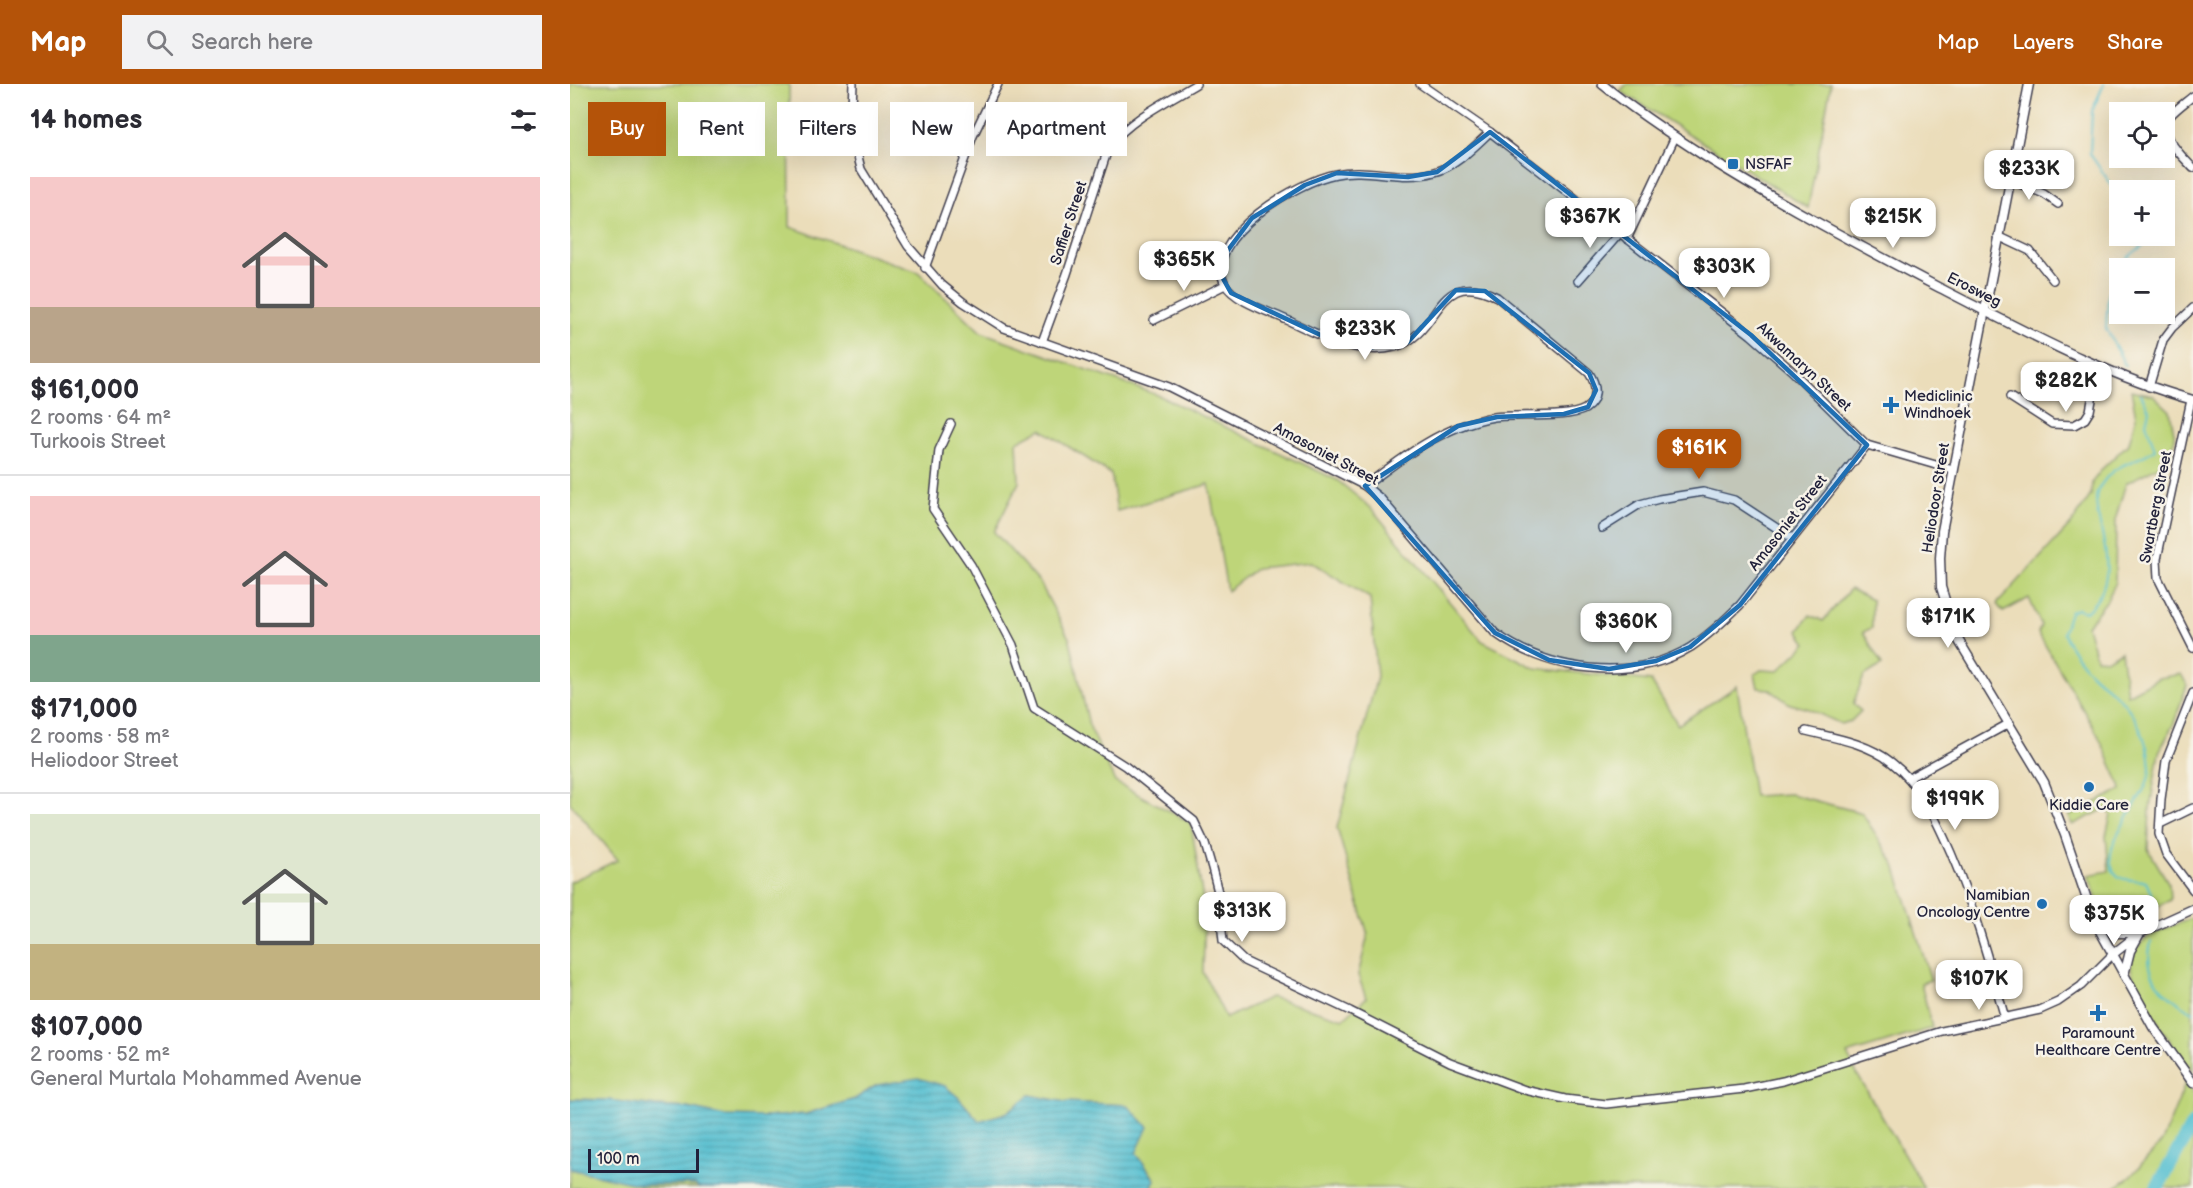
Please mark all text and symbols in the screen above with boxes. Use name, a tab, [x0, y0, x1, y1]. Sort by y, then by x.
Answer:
search box	[122, 15, 542, 69]
text: Map	[30, 26, 86, 59]
icon: search	[143, 26, 176, 59]
text: Search here	[191, 29, 313, 56]
text: Map	[1937, 30, 1979, 55]
text: Layers	[2012, 30, 2074, 55]
text: Share	[2107, 30, 2163, 55]
chip: Buy	[588, 102, 666, 156]
chip: Rent	[678, 102, 765, 156]
chip: Filters	[777, 102, 878, 156]
chip: New	[890, 102, 974, 156]
chip: Apartment	[986, 102, 1127, 156]
map controls	[2109, 102, 2175, 324]
button: locate	[2109, 102, 2175, 168]
icon: filters	[507, 104, 540, 137]
text: 14 homes	[30, 105, 142, 136]
pin: $233K	[1987, 150, 2071, 201]
place label: NSFAF	[1745, 155, 1792, 174]
marker: NSFAF	[1726, 157, 1740, 171]
text: $233K	[1998, 157, 2060, 181]
street label: Saffier Street	[1046, 178, 1092, 268]
button: +	[2109, 180, 2175, 246]
pin: $367K	[1548, 198, 1632, 249]
pin: $215K	[1851, 198, 1935, 249]
text: $367K	[1559, 205, 1621, 229]
text: $215K	[1864, 205, 1922, 229]
icon: home	[231, 216, 339, 324]
pin: $365K	[1142, 241, 1226, 292]
text: $365K	[1153, 248, 1215, 272]
pin: $303K	[1682, 248, 1766, 299]
text: $303K	[1693, 255, 1755, 279]
button: −	[2109, 258, 2175, 324]
street label: Erosweg	[1944, 268, 2004, 312]
pin: $233K	[1323, 310, 1407, 361]
text: $233K	[1334, 317, 1396, 341]
street label: Akwamaryn Street	[1753, 318, 1855, 416]
pin: $282K	[2024, 362, 2108, 413]
text: $282K	[2035, 369, 2097, 393]
text: $161,000	[30, 375, 139, 406]
place label: Mediclinic Windhoek	[1904, 387, 1973, 423]
marker: Mediclinic Windhoek	[1882, 396, 1900, 414]
text: 2 rooms · 64 m²	[30, 406, 171, 430]
street label: Amasoniet Street	[1270, 418, 1382, 490]
pin: $161K	[1657, 429, 1741, 480]
text: Turkoois Street	[30, 430, 166, 454]
text: $161K	[1671, 436, 1727, 460]
street label: Heliodoor Street	[1918, 441, 1954, 554]
street label: Swartberg Street	[2136, 449, 2176, 565]
street label: Amasoniet Street	[1745, 471, 1832, 575]
icon: home	[231, 535, 339, 643]
pin: $171K	[1906, 598, 1990, 649]
pin: $360K	[1584, 603, 1668, 654]
text: $171K	[1921, 605, 1975, 629]
text: $360K	[1594, 610, 1658, 634]
text: $171,000	[30, 694, 138, 725]
text: 2 rooms · 58 m²	[30, 725, 170, 749]
text: Heliodoor Street	[30, 749, 178, 773]
pin: $199K	[1913, 780, 1997, 831]
marker: Kiddie Care	[2082, 780, 2096, 794]
text: $199K	[1926, 787, 1984, 811]
place label: Kiddie Care	[2049, 796, 2129, 815]
icon: home	[231, 853, 339, 961]
place label: Namibian Oncology Centre	[1917, 886, 2030, 922]
pin: $313K	[1200, 892, 1284, 943]
pin: $375K	[2072, 895, 2156, 946]
marker: Namibian Oncology Centre	[2035, 897, 2049, 911]
text: $313K	[1213, 899, 1271, 923]
text: $375K	[2083, 902, 2145, 926]
pin: $107K	[1937, 960, 2021, 1011]
text: $107K	[1950, 967, 2008, 991]
marker: Paramount Healthcare Centre	[2089, 1004, 2107, 1022]
text: $107,000	[30, 1012, 143, 1043]
place label: Paramount Healthcare Centre	[2035, 1024, 2161, 1060]
text: 2 rooms · 52 m²	[30, 1043, 170, 1067]
text: General Murtala Mohammed Avenue	[30, 1067, 362, 1091]
scale bar	[588, 1146, 699, 1174]
text: 100 m	[597, 1150, 640, 1169]

